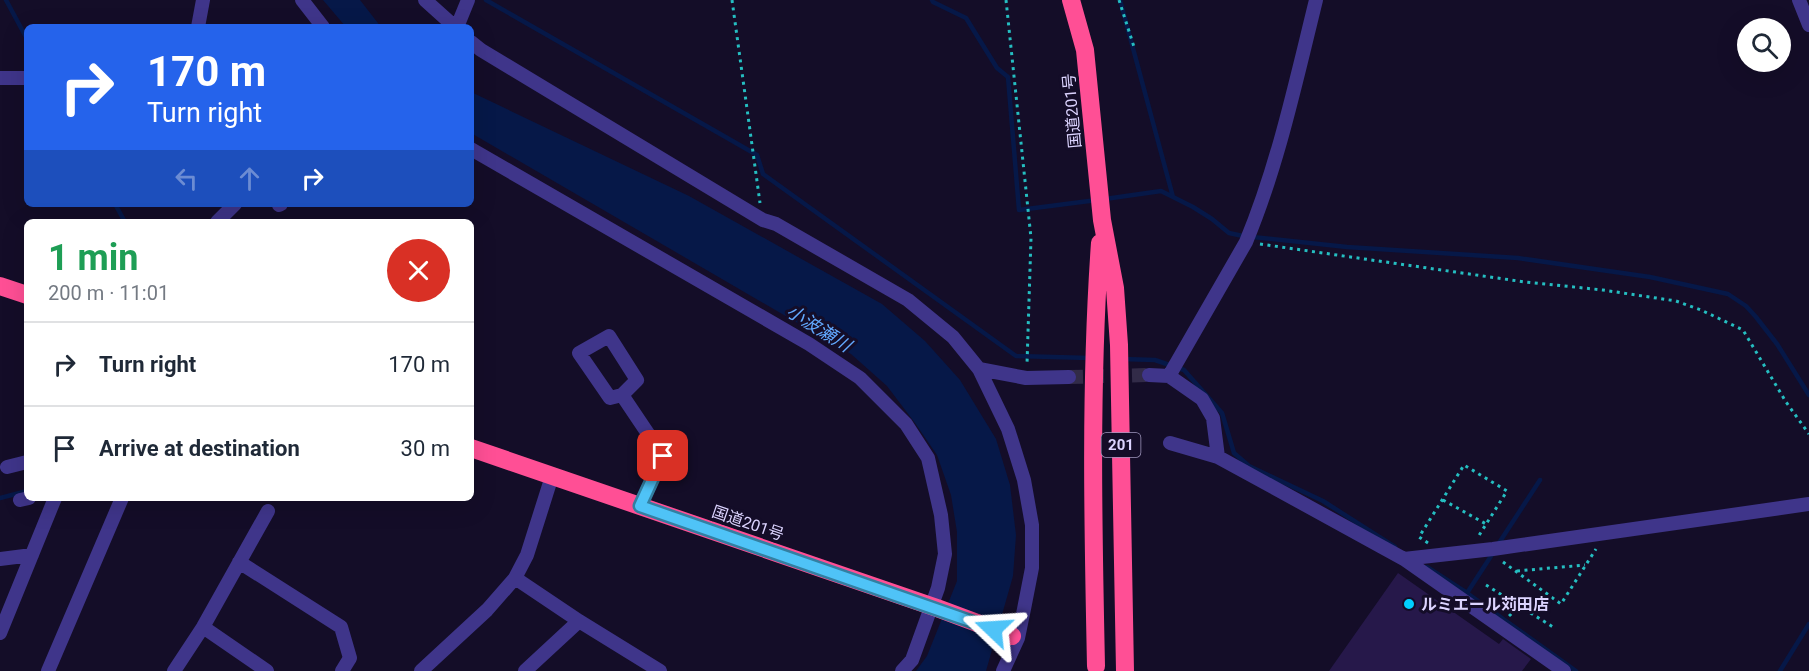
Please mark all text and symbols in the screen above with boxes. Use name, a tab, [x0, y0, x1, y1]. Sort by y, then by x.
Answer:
map controls	[1737, 18, 1791, 72]
button: search	[1737, 18, 1791, 72]
text: 170 m	[147, 47, 266, 96]
icon: right	[48, 48, 126, 126]
street label: 国道201号	[1059, 73, 1085, 149]
text: Turn right	[147, 97, 262, 129]
icon: left	[170, 162, 203, 195]
icon: ahead	[233, 162, 266, 195]
icon: right	[296, 162, 329, 195]
text: 1 min	[48, 237, 139, 279]
button: close	[387, 239, 450, 302]
text: 200 m · 11:01	[48, 281, 169, 305]
water label: 小波瀬川	[783, 300, 857, 357]
icon: right	[48, 348, 81, 381]
text: Turn right	[99, 352, 196, 377]
text: 170 m	[388, 352, 450, 377]
pin	[637, 430, 688, 481]
icon: arrive	[48, 432, 81, 465]
road number: 201	[1102, 433, 1140, 457]
text: Arrive at destination	[99, 436, 300, 461]
text: 30 m	[401, 436, 450, 461]
icon: arrive	[646, 439, 679, 472]
street label: 国道201号	[709, 502, 787, 544]
place label: ルミエール苅田店	[1421, 595, 1549, 614]
position arrow	[961, 597, 1025, 661]
marker: ルミエール苅田店	[1402, 597, 1416, 611]

